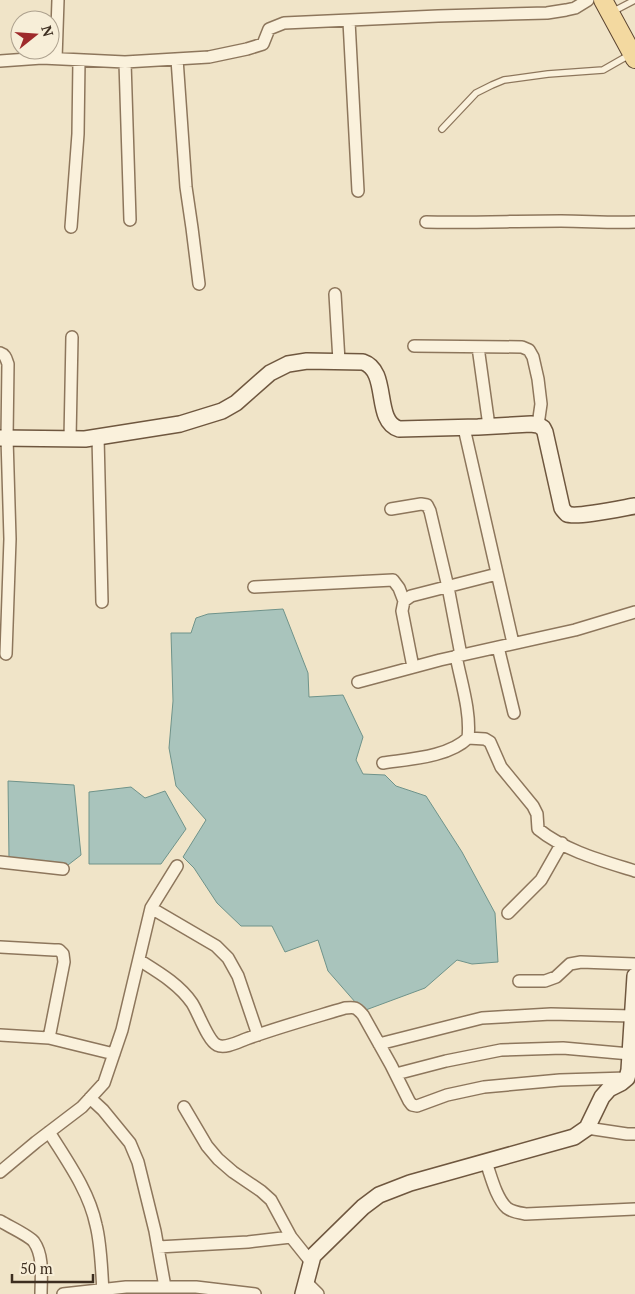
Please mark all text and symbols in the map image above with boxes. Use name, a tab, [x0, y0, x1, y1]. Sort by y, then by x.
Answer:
north arrow	[10, 10, 60, 60]
text: N	[37, 23, 59, 39]
scale bar	[12, 1252, 94, 1284]
text: 50 m	[20, 1258, 53, 1278]

